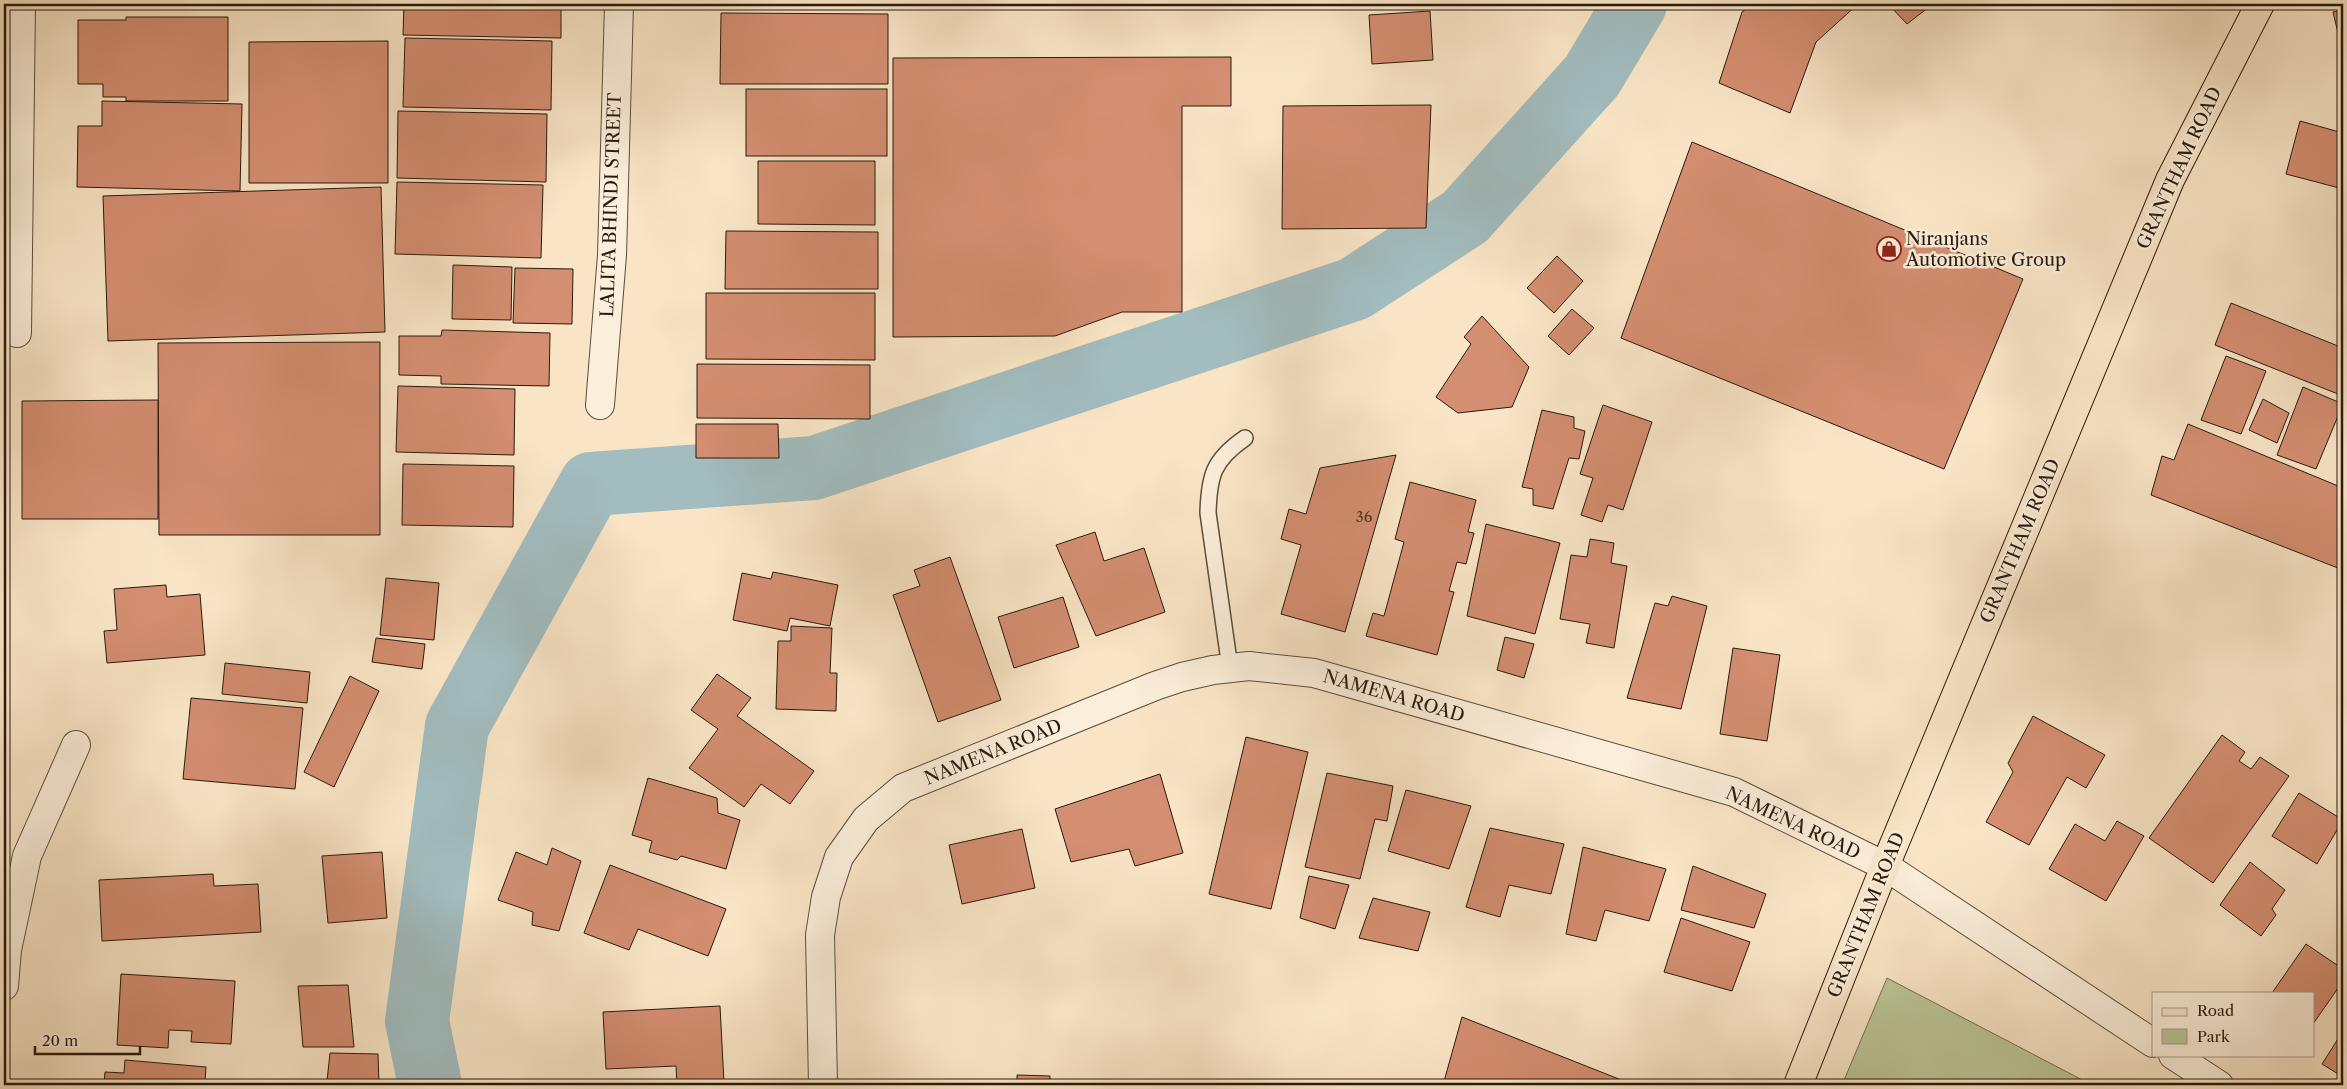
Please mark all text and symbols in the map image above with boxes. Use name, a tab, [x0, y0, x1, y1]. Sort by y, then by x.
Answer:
street label: GRANTHAM ROAD	[2132, 83, 2226, 253]
street label: LALITA BHINDI STREET	[596, 92, 626, 318]
place label: Niranjans Automotive Group	[1905, 228, 2066, 271]
shop icon: Niranjans Automotive Group	[1876, 236, 1902, 262]
street label: GRANTHAM ROAD	[1975, 456, 2065, 626]
house number: 36	[1355, 507, 1373, 526]
street label: NAMENA ROAD	[1321, 665, 1467, 727]
street label: NAMENA ROAD	[921, 714, 1065, 790]
street label: NAMENA ROAD	[1722, 782, 1864, 864]
street label: GRANTHAM ROAD	[1823, 829, 1909, 1001]
legend	[2152, 992, 2314, 1056]
text: Road	[2197, 1001, 2234, 1020]
scale bar	[35, 1024, 140, 1056]
text: Park	[2197, 1027, 2231, 1046]
text: 20 m	[42, 1031, 78, 1050]

